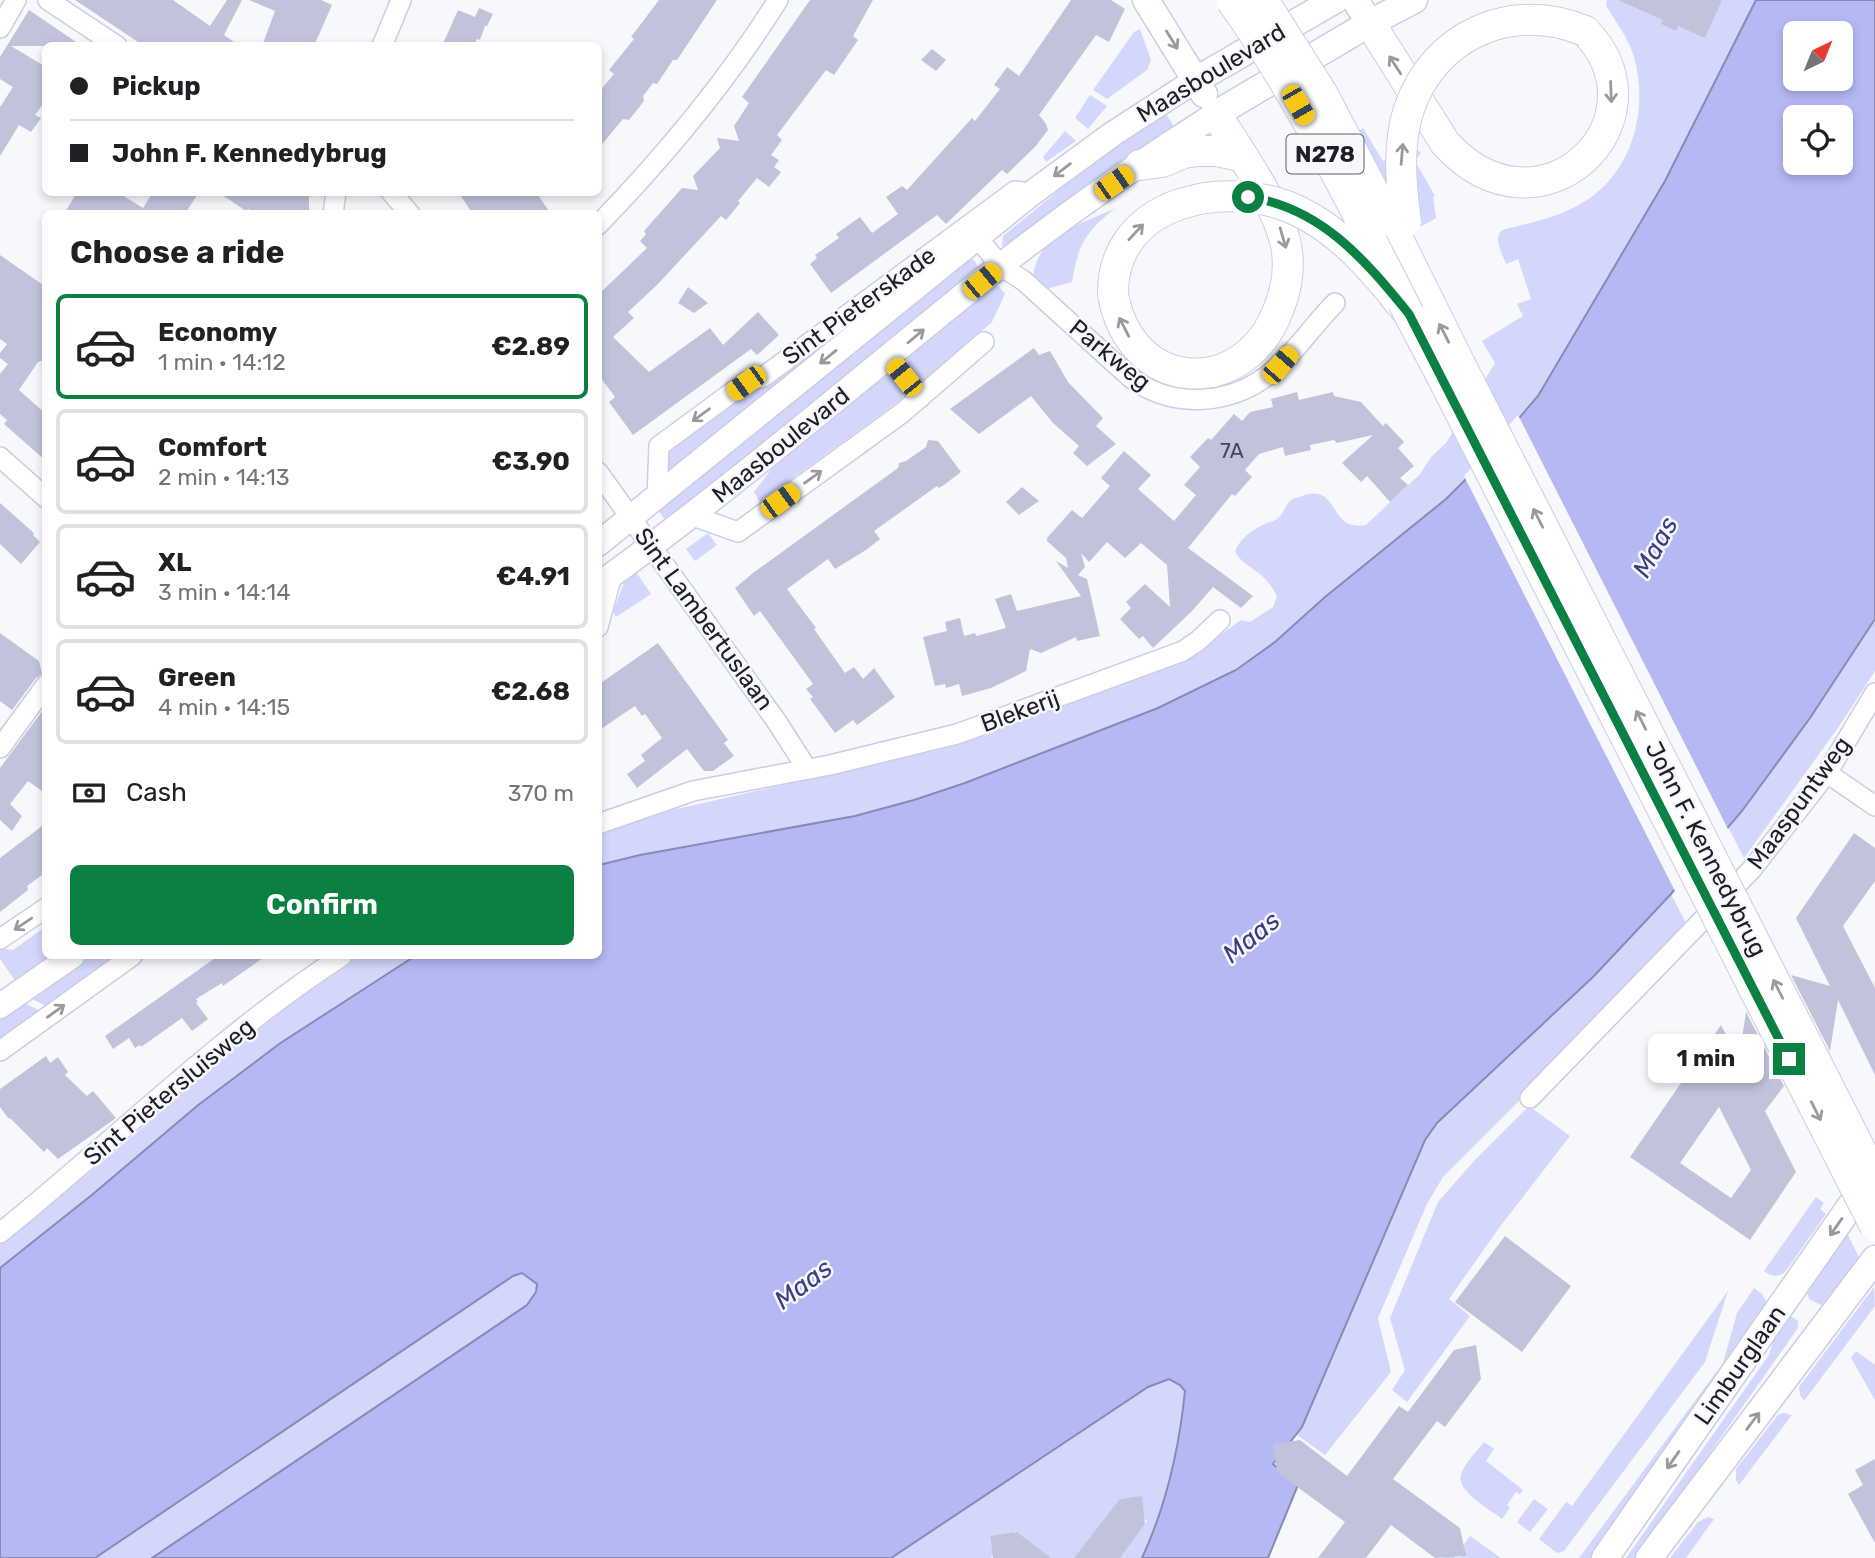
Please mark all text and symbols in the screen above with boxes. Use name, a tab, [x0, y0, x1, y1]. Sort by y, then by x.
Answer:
street label: Maasboulevard	[1132, 18, 1290, 128]
north arrow	[1783, 21, 1853, 91]
map controls	[1783, 21, 1853, 175]
one-way arrow	[1165, 30, 1179, 50]
one-way arrow	[1388, 55, 1402, 75]
text: Pickup	[112, 71, 201, 102]
one-way arrow	[1605, 80, 1618, 103]
car	[1279, 82, 1318, 128]
button: locate	[1783, 105, 1853, 175]
road number: N278	[1286, 134, 1364, 174]
text: John F. Kennedybrug	[112, 138, 387, 169]
one-way arrow	[1396, 143, 1409, 166]
one-way arrow	[1053, 162, 1072, 177]
car	[1091, 162, 1138, 204]
route start	[1232, 181, 1264, 213]
one-way arrow	[1128, 224, 1145, 241]
one-way arrow	[1278, 227, 1291, 249]
text: Choose a ride	[70, 233, 284, 271]
street label: Sint Pieterskade	[777, 241, 941, 371]
car	[960, 259, 1005, 303]
street label: Parkweg	[1064, 314, 1156, 396]
icon: car	[74, 315, 137, 378]
text: Economy	[158, 317, 277, 348]
one-way arrow	[1116, 318, 1130, 338]
one-way arrow	[1437, 324, 1451, 344]
one-way arrow	[906, 328, 924, 344]
text: €2.89	[491, 331, 570, 362]
car	[1259, 342, 1302, 388]
text: 1 min · 14:12	[158, 348, 286, 376]
one-way arrow	[820, 349, 838, 364]
car	[883, 354, 926, 400]
car	[723, 362, 770, 404]
street label: Maasboulevard	[707, 381, 855, 509]
one-way arrow	[692, 408, 711, 422]
icon: car	[74, 430, 137, 493]
text: Comfort	[158, 432, 267, 463]
house number: 7A	[1220, 438, 1244, 463]
text: €3.90	[492, 446, 570, 477]
text: 2 min · 14:13	[158, 463, 290, 491]
one-way arrow	[803, 470, 822, 484]
car	[757, 480, 804, 522]
one-way arrow	[1530, 508, 1544, 529]
water label: Maas	[1626, 512, 1685, 583]
street label: Sint Lambertuslaan	[629, 522, 779, 716]
icon: car	[74, 545, 137, 608]
text: XL	[158, 547, 191, 578]
text: €4.91	[496, 561, 570, 592]
text: 3 min · 14:14	[158, 578, 290, 606]
icon: car	[74, 660, 137, 723]
text: Green	[158, 662, 236, 693]
text: €2.68	[491, 676, 570, 707]
street label: Blekerij	[977, 684, 1063, 738]
text: 4 min · 14:15	[158, 693, 290, 721]
one-way arrow	[1634, 711, 1648, 731]
street label: Maaspuntweg	[1742, 731, 1856, 875]
street label: John F. Kennedybrug	[1640, 737, 1772, 961]
icon: cash	[70, 774, 108, 812]
text: Cash	[126, 777, 187, 808]
text: 370 m	[508, 779, 574, 807]
button: Confirm	[70, 865, 574, 945]
water label: Maas	[1217, 905, 1286, 970]
one-way arrow	[14, 916, 33, 931]
one-way arrow	[1770, 979, 1784, 1000]
one-way arrow	[46, 1004, 64, 1019]
street label: Sint Pietersluisweg	[78, 1013, 260, 1171]
callout: 1 min	[1649, 1034, 1764, 1084]
route end	[1773, 1043, 1805, 1075]
text: 1 min	[1677, 1044, 1735, 1072]
one-way arrow	[1809, 1100, 1823, 1121]
one-way arrow	[1829, 1217, 1843, 1236]
water label: Maas	[768, 1253, 838, 1316]
street label: Limburglaan	[1689, 1300, 1791, 1430]
one-way arrow	[1745, 1412, 1760, 1430]
one-way arrow	[1666, 1450, 1680, 1469]

